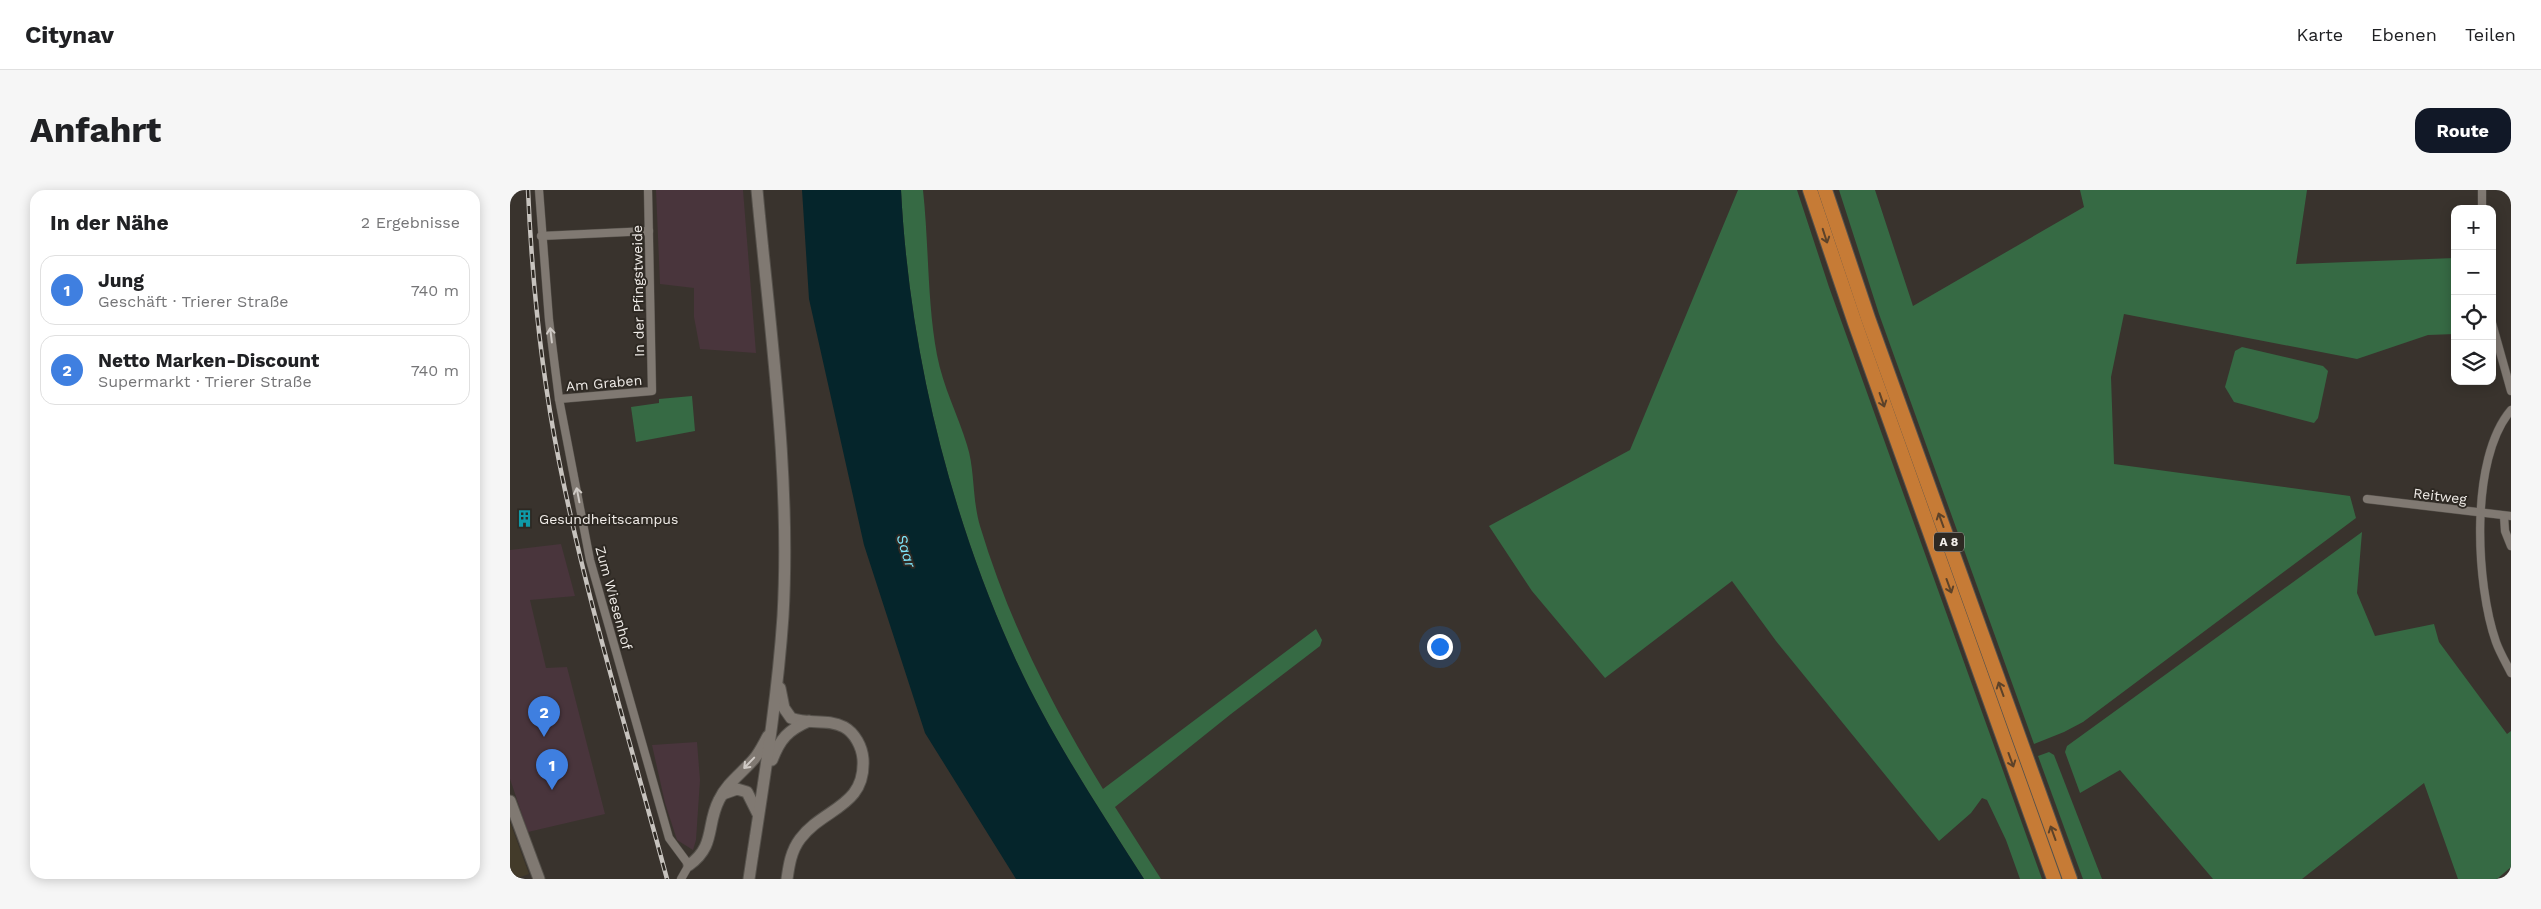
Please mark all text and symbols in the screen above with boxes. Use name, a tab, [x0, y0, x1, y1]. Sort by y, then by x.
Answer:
text: Citynav	[25, 21, 114, 49]
text: Karte	[2297, 24, 2343, 45]
text: Ebenen	[2371, 24, 2437, 45]
text: Teilen	[2465, 24, 2516, 45]
button: Route	[2415, 108, 2511, 153]
text: Anfahrt	[30, 109, 161, 151]
map controls	[2451, 205, 2496, 385]
button: +	[2451, 205, 2496, 250]
text: In der Nähe	[50, 210, 169, 235]
text: 2 Ergebnisse	[361, 213, 460, 232]
street label: In der Pfingstweide	[629, 225, 647, 357]
one-way arrow	[1821, 228, 1830, 244]
button: −	[2451, 250, 2496, 295]
text: Jung	[98, 269, 144, 292]
text: 1	[64, 281, 70, 300]
text: 740 m	[411, 281, 459, 300]
text: Geschäft · Trierer Straße	[98, 292, 289, 311]
button: locate	[2451, 295, 2496, 340]
one-way arrow	[546, 327, 556, 343]
button: layers	[2451, 340, 2496, 385]
text: Netto Marken-Discount	[98, 349, 319, 372]
text: 2	[62, 361, 72, 380]
text: 740 m	[411, 361, 459, 380]
text: Supermarkt · Trierer Straße	[98, 372, 312, 391]
street label: Am Graben	[565, 372, 643, 394]
one-way arrow	[1878, 392, 1887, 407]
street label: Reitweg	[2412, 485, 2468, 507]
one-way arrow	[572, 487, 582, 503]
building icon: Gesundheitscampus	[515, 509, 535, 529]
place label: Gesundheitscampus	[539, 511, 678, 527]
one-way arrow	[1936, 513, 1945, 528]
water label: Saar	[892, 532, 920, 571]
road number: A 8	[1934, 532, 1964, 552]
street label: Zum Wiesenhof	[592, 544, 636, 652]
one-way arrow	[1945, 578, 1954, 593]
your location	[1427, 634, 1453, 660]
one-way arrow	[1996, 682, 2005, 698]
pin: 2	[528, 696, 560, 737]
pin: 1	[536, 749, 568, 790]
one-way arrow	[2007, 752, 2016, 768]
one-way arrow	[743, 757, 755, 770]
one-way arrow	[2048, 826, 2057, 841]

